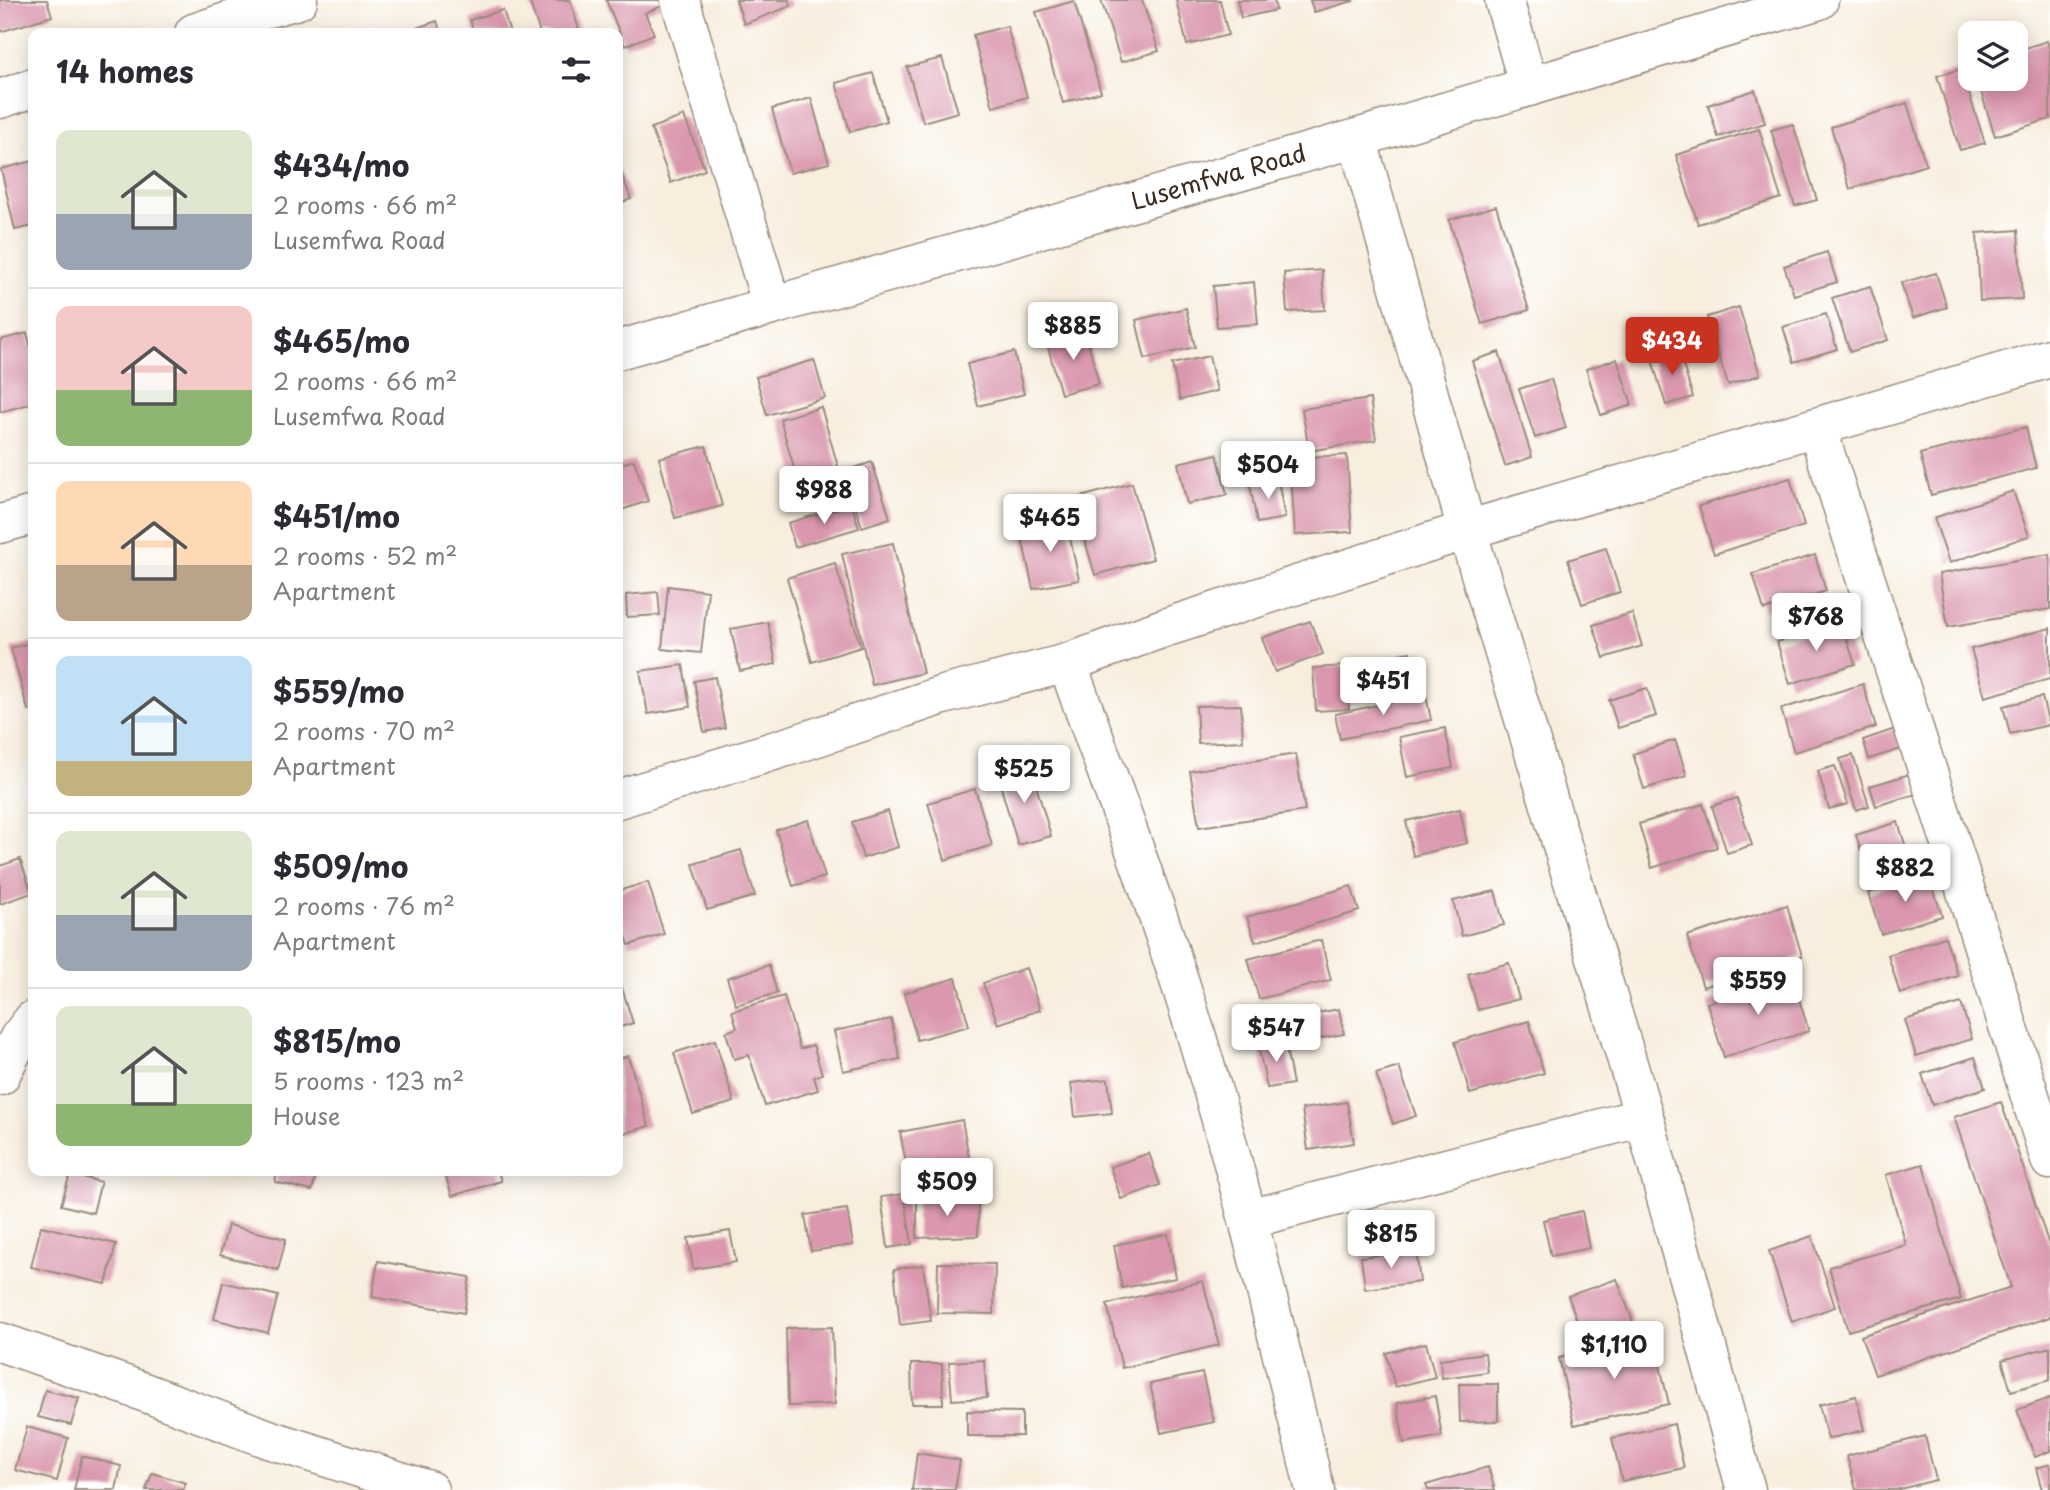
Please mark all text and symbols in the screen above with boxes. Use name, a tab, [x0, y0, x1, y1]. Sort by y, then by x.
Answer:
map controls	[1958, 21, 2028, 91]
button: layers	[1958, 21, 2028, 91]
text: 14 homes	[56, 48, 194, 93]
icon: filters	[557, 51, 595, 89]
street label: Lusemfwa Road	[1127, 134, 1310, 218]
text: $434/mo	[273, 142, 410, 187]
icon: home	[112, 158, 196, 242]
text: 2 rooms · 66 m²	[273, 187, 457, 222]
text: Lusemfwa Road	[273, 222, 446, 257]
pin: $885	[1032, 302, 1114, 362]
text: $885	[1044, 307, 1102, 342]
text: $465/mo	[273, 318, 410, 363]
pin: $434	[1631, 318, 1713, 377]
text: $434	[1642, 322, 1702, 357]
icon: home	[112, 334, 196, 418]
text: 2 rooms · 66 m²	[273, 363, 457, 398]
text: Lusemfwa Road	[273, 398, 446, 433]
pin: $504	[1227, 442, 1309, 501]
text: $504	[1237, 446, 1299, 481]
pin: $988	[783, 466, 865, 526]
text: $988	[795, 471, 853, 506]
text: $451/mo	[273, 493, 400, 538]
pin: $465	[1009, 494, 1091, 554]
text: $465	[1019, 499, 1081, 534]
icon: home	[112, 509, 196, 593]
text: 2 rooms · 52 m²	[273, 538, 457, 573]
text: Apartment	[273, 573, 396, 608]
pin: $768	[1775, 594, 1857, 653]
text: $768	[1788, 598, 1844, 633]
pin: $451	[1342, 658, 1424, 717]
text: $451	[1356, 662, 1410, 697]
text: $559/mo	[273, 668, 404, 713]
icon: home	[112, 684, 196, 768]
text: 2 rooms · 70 m²	[273, 713, 455, 748]
pin: $525	[983, 746, 1065, 805]
text: Apartment	[273, 748, 396, 783]
text: $525	[994, 750, 1054, 785]
text: $509/mo	[273, 843, 409, 888]
pin: $882	[1864, 844, 1946, 904]
text: $882	[1875, 849, 1935, 884]
icon: home	[112, 859, 196, 943]
text: 2 rooms · 76 m²	[273, 888, 455, 923]
text: Apartment	[273, 923, 396, 958]
pin: $559	[1717, 958, 1799, 1017]
text: $559	[1729, 962, 1787, 997]
pin: $547	[1235, 1004, 1317, 1064]
text: $547	[1248, 1009, 1304, 1044]
text: $815/mo	[273, 1018, 401, 1063]
icon: home	[112, 1034, 196, 1118]
text: 5 rooms · 123 m²	[273, 1063, 464, 1098]
text: House	[273, 1098, 340, 1133]
pin: $509	[906, 1158, 988, 1218]
text: $509	[917, 1163, 977, 1198]
pin: $815	[1350, 1210, 1432, 1270]
text: $815	[1364, 1215, 1418, 1250]
pin: $1,110	[1557, 1322, 1671, 1381]
text: $1,110	[1581, 1326, 1647, 1361]

